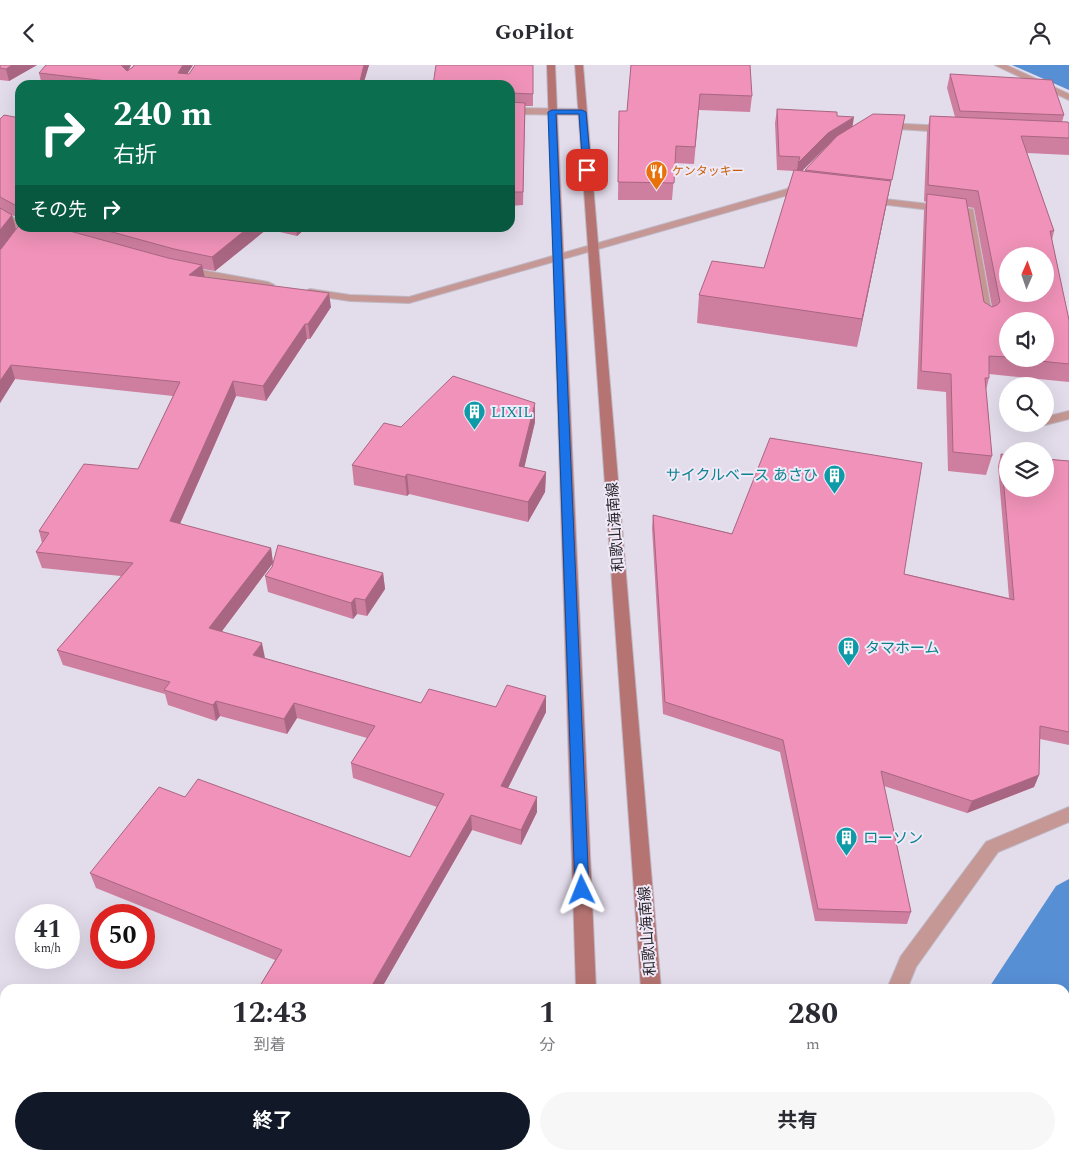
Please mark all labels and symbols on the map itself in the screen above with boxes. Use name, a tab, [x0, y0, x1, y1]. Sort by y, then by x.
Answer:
pin	[566, 149, 608, 191]
restaurant icon: ケンタッキー	[644, 159, 668, 190]
place label: ケンタッキー	[672, 162, 744, 181]
north arrow	[999, 247, 1054, 303]
building icon: LIXIL	[463, 400, 487, 431]
place label: LIXIL	[491, 401, 533, 424]
building icon: サイクルベース あさひ	[822, 463, 846, 494]
place label: サイクルベース あさひ	[666, 464, 818, 487]
street label: 和歌山海南線	[601, 481, 630, 573]
building icon: タマホーム	[837, 636, 861, 667]
place label: タマホーム	[865, 637, 940, 660]
building icon: ローソン	[835, 826, 859, 857]
place label: ローソン	[863, 827, 923, 850]
position arrow	[555, 863, 607, 915]
street label: 和歌山海南線	[633, 885, 662, 977]
speed limit sign: 50	[90, 904, 155, 969]

